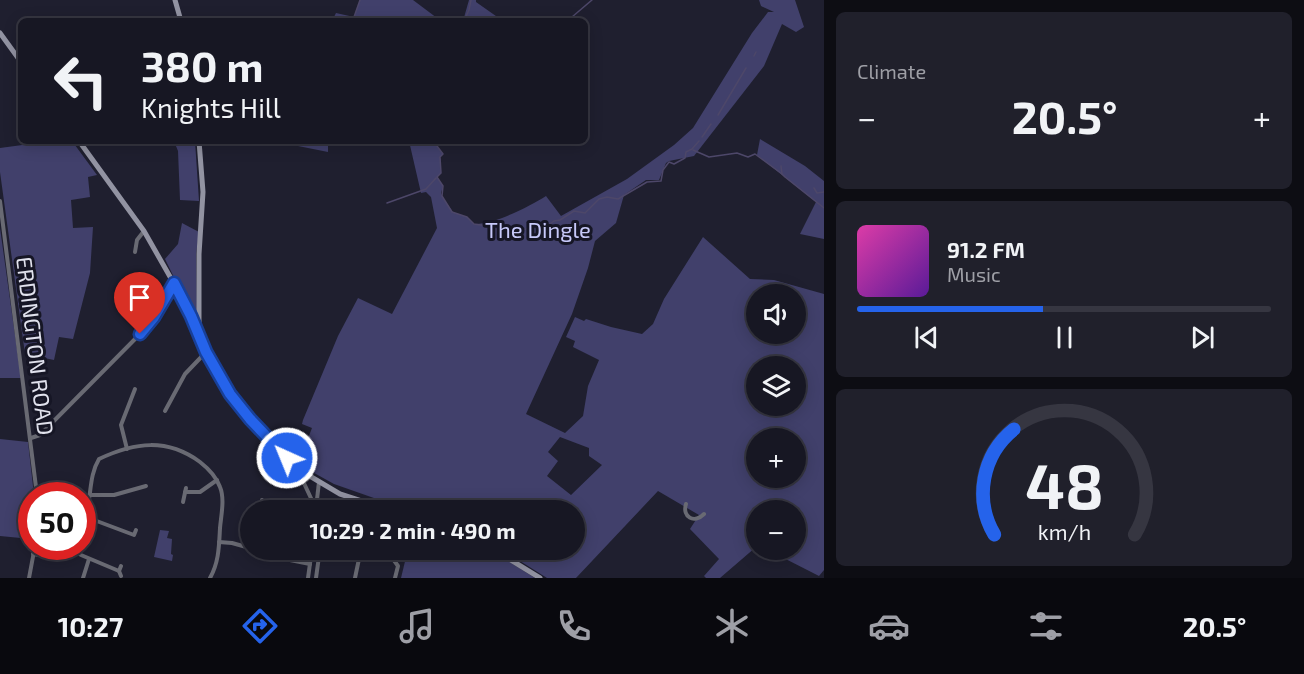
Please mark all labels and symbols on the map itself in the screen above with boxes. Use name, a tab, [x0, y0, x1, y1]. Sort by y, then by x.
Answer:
park label: The Dingle	[485, 216, 591, 242]
street label: ERDINGTON ROAD	[12, 255, 60, 437]
pin	[114, 272, 165, 334]
position arrow	[255, 426, 319, 490]
speed limit sign: 50	[18, 482, 96, 560]

